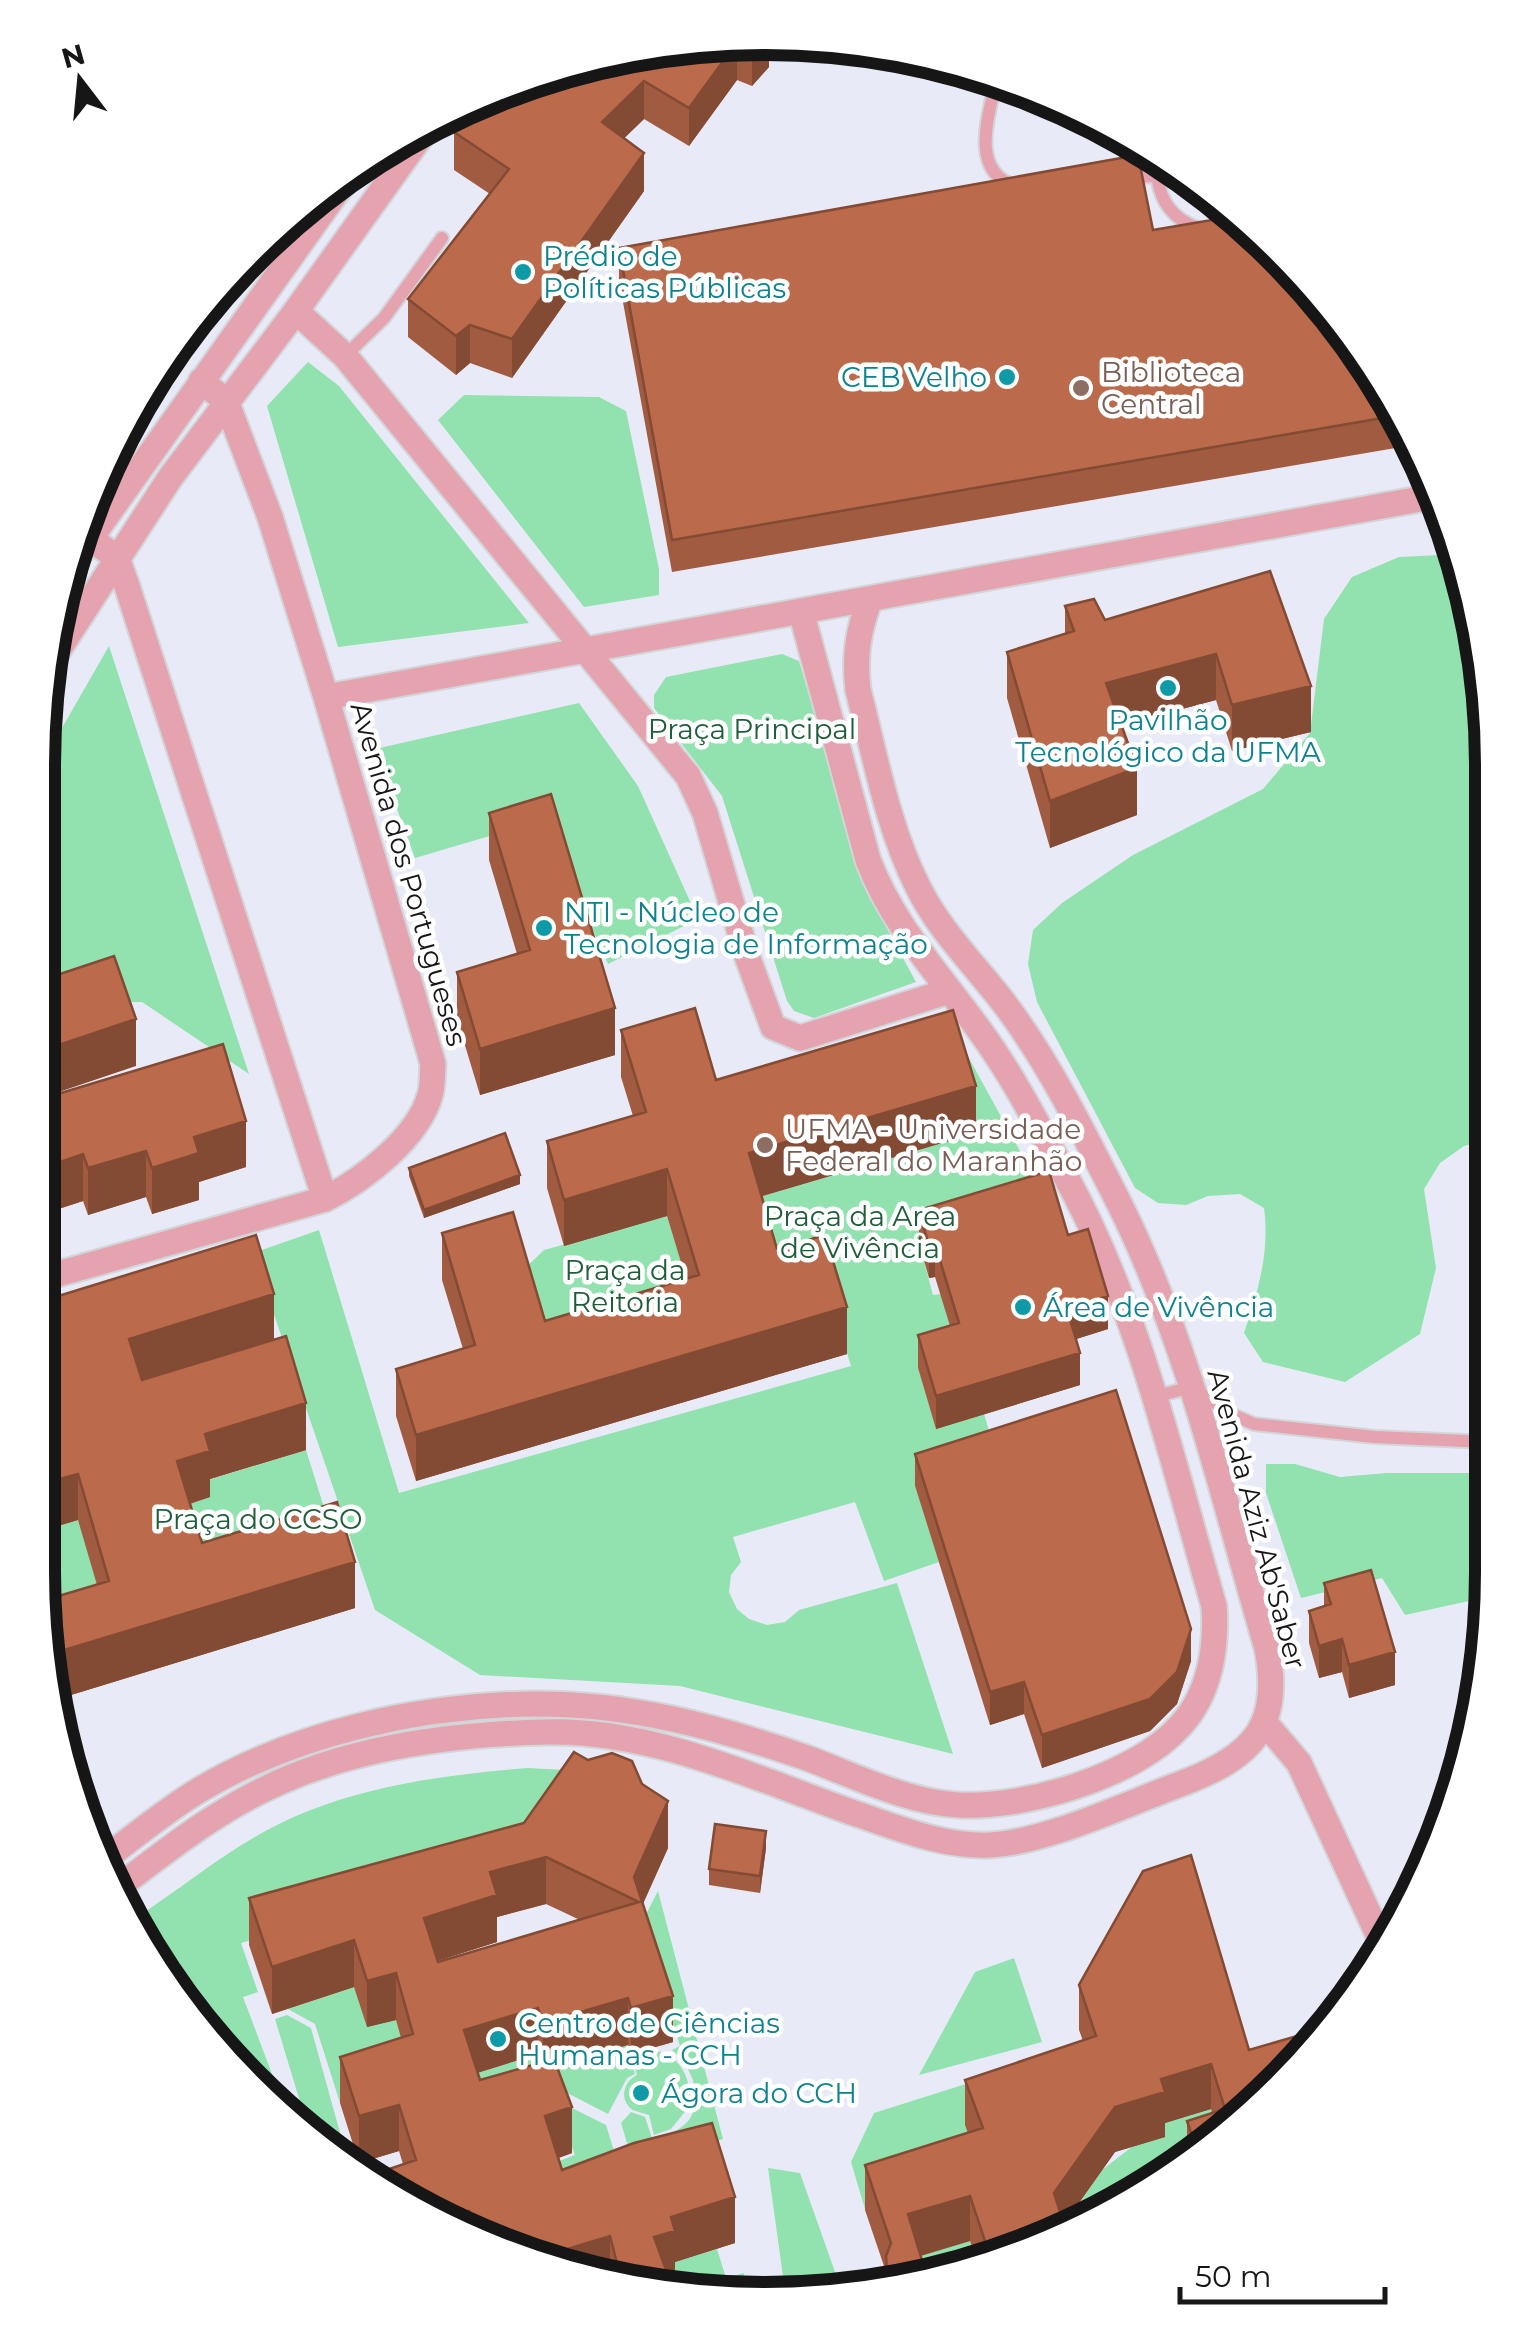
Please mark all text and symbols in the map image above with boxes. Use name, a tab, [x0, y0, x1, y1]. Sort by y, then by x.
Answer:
north arrow	[30, 30, 130, 130]
text: N	[58, 37, 89, 75]
place label: Prédio de Políticas Públicas	[543, 239, 786, 305]
marker: Prédio de Políticas Públicas	[512, 261, 534, 283]
place label: Biblioteca Central	[1101, 355, 1241, 421]
place label: CEB Velho	[841, 360, 987, 394]
marker: CEB Velho	[996, 366, 1018, 388]
marker: Biblioteca Central	[1070, 377, 1092, 399]
marker: Pavilhão Tecnológico da UFMA	[1157, 677, 1179, 699]
street label: Avenida dos Portugueses	[344, 698, 474, 1050]
place label: Pavilhão Tecnológico da UFMA	[1015, 703, 1322, 769]
park label: Praça Principal	[648, 712, 856, 746]
place label: NTI - Núcleo de Tecnologia de Informação	[564, 895, 928, 961]
marker: NTI - Núcleo de Tecnologia de Informação	[533, 917, 555, 939]
place label: UFMA - Universidade Federal do Maranhão	[785, 1112, 1082, 1178]
marker: UFMA - Universidade Federal do Maranhão	[754, 1134, 776, 1156]
park label: Praça da Area de Vivência	[764, 1199, 956, 1265]
park label: Praça da Reitoria	[564, 1253, 686, 1319]
place label: Área de Vivência	[1043, 1290, 1274, 1324]
marker: Área de Vivência	[1012, 1296, 1034, 1318]
street label: Avenida Aziz Ab'Saber	[1201, 1365, 1313, 1673]
park label: Praça do CCSO	[154, 1502, 362, 1536]
place label: Centro de Ciências Humanas - CCH	[518, 2006, 780, 2072]
marker: Centro de Ciências Humanas - CCH	[487, 2028, 509, 2050]
place label: Ágora do CCH	[661, 2076, 857, 2110]
marker: Ágora do CCH	[630, 2082, 652, 2104]
scale bar	[1180, 2242, 1385, 2304]
text: 50 m	[1195, 2258, 1272, 2295]

